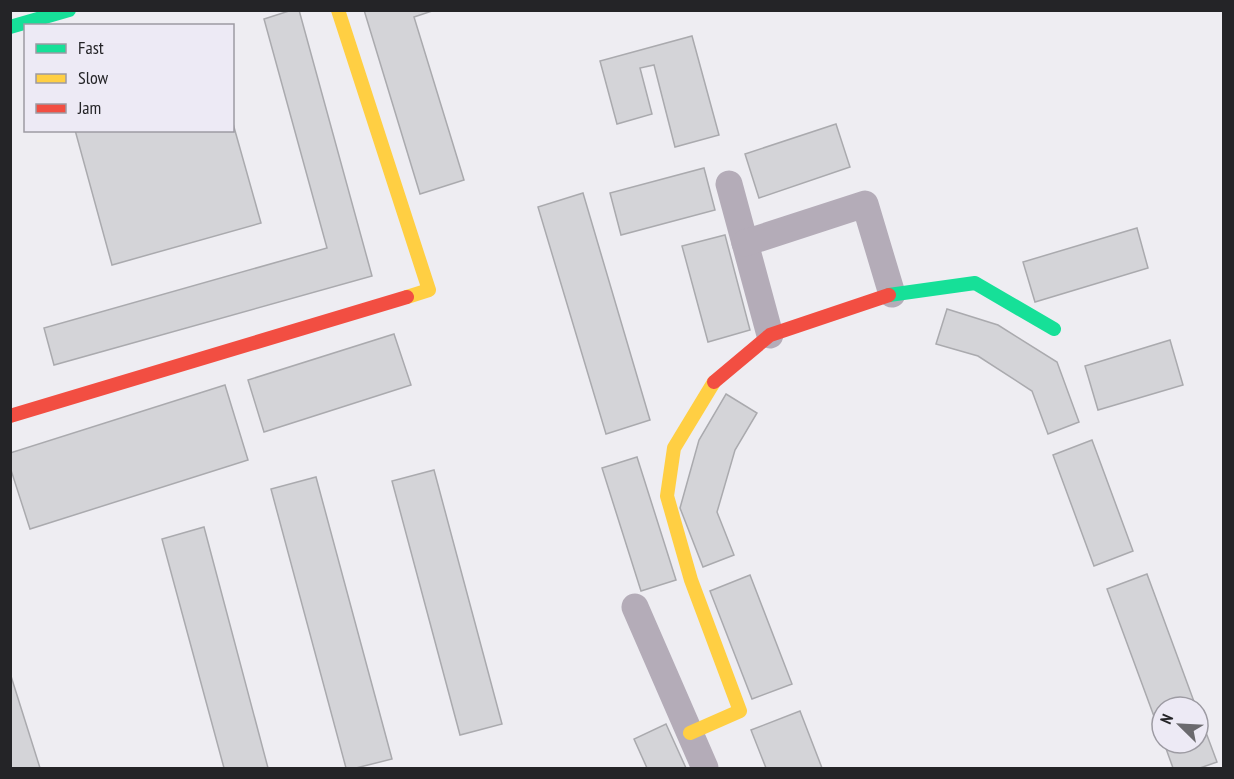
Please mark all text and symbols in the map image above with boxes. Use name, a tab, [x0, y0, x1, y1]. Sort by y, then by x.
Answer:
legend	[24, 24, 234, 132]
text: Fast	[78, 36, 104, 59]
text: Slow	[78, 66, 109, 89]
text: Jam	[77, 96, 101, 119]
north arrow	[1150, 695, 1210, 755]
text: N	[1155, 711, 1177, 727]

